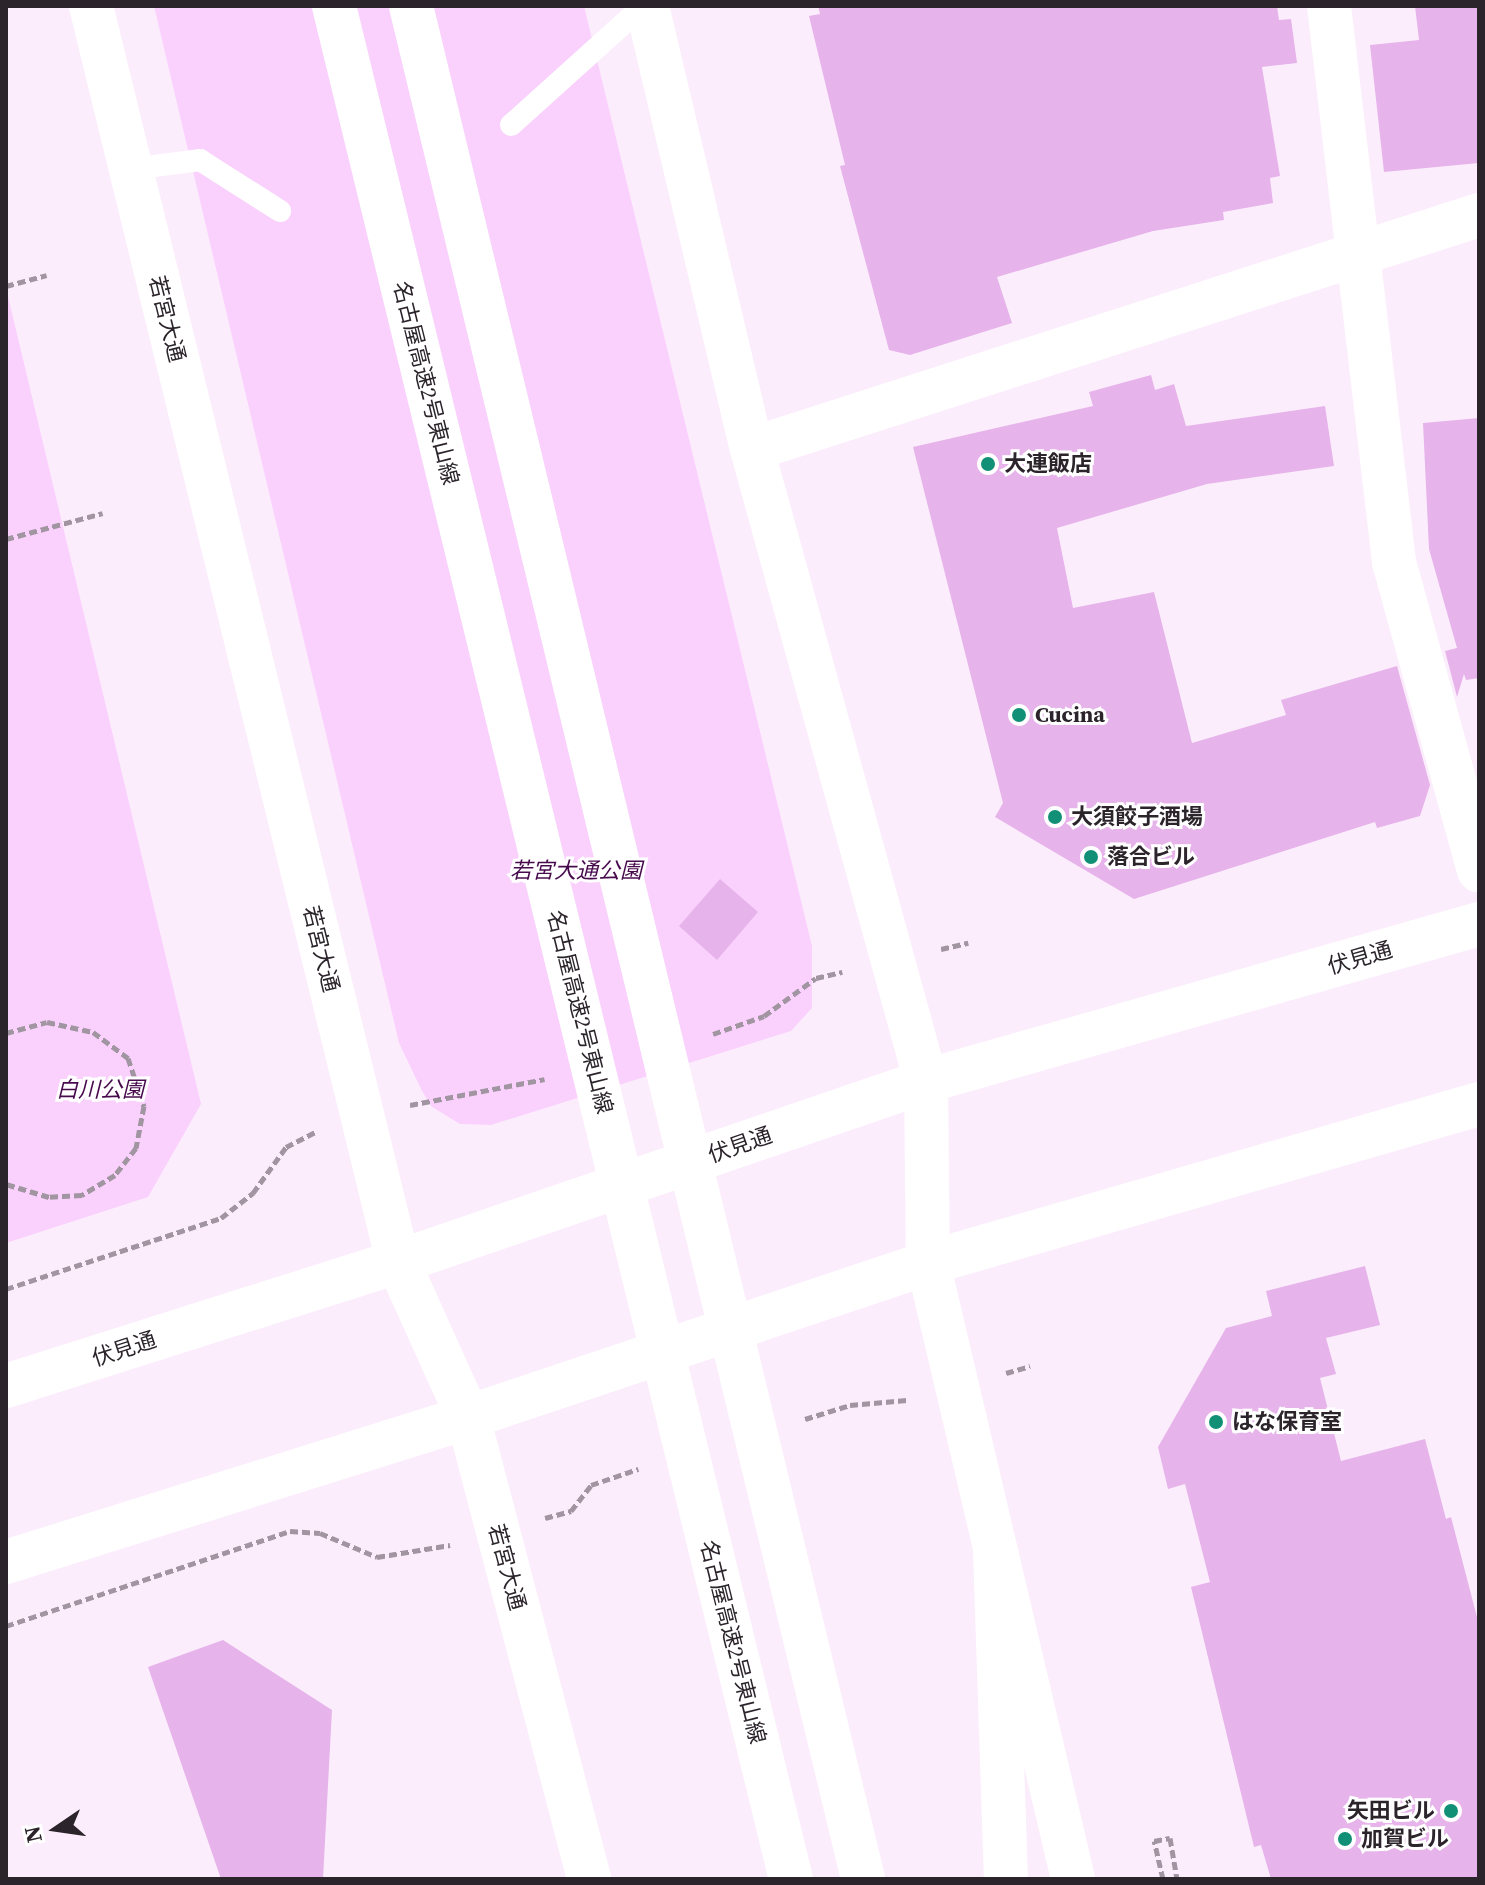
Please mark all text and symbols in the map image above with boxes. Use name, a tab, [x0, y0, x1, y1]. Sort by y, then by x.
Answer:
street label: 若宮大通	[144, 273, 190, 365]
street label: 名古屋高速2号東山線	[388, 278, 464, 488]
place label: 大連飯店	[1004, 451, 1092, 477]
marker: 大連飯店	[979, 455, 997, 473]
place label: Cucina	[1035, 702, 1105, 728]
marker: Cucina	[1010, 706, 1028, 724]
place label: 大須餃子酒場	[1071, 804, 1203, 830]
marker: 大須餃子酒場	[1046, 808, 1064, 826]
place label: 落合ビル	[1107, 844, 1195, 870]
marker: 落合ビル	[1082, 848, 1100, 866]
park label: 若宮大通公園	[510, 858, 642, 884]
street label: 若宮大通	[298, 903, 344, 995]
street label: 名古屋高速2号東山線	[542, 907, 618, 1117]
street label: 伏見通	[1325, 936, 1395, 980]
park label: 白川公園	[56, 1077, 144, 1103]
street label: 伏見通	[705, 1122, 775, 1168]
street label: 伏見通	[89, 1326, 159, 1372]
place label: はな保育室	[1232, 1409, 1342, 1435]
marker: はな保育室	[1207, 1413, 1225, 1431]
street label: 若宮大通	[483, 1521, 531, 1613]
street label: 名古屋高速2号東山線	[695, 1537, 771, 1747]
north arrow	[16, 1789, 96, 1869]
place label: 矢田ビル	[1347, 1798, 1435, 1824]
marker: 矢田ビル	[1442, 1802, 1460, 1820]
text: N	[16, 1823, 49, 1846]
place label: 加賀ビル	[1361, 1826, 1449, 1852]
marker: 加賀ビル	[1336, 1830, 1354, 1848]

